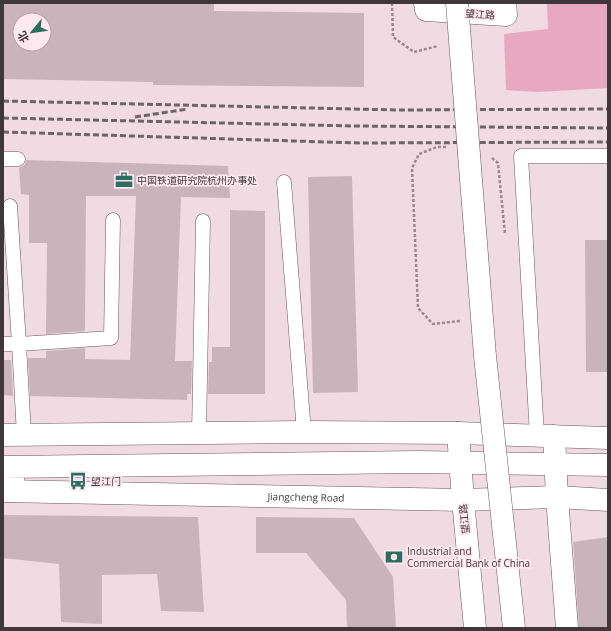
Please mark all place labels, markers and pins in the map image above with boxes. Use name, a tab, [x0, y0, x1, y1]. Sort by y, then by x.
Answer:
office icon: 中国铁道研究院杭州办事处	[114, 170, 134, 190]
place label: 中国铁道研究院杭州办事处	[137, 173, 257, 187]
bus stop icon: 望江门	[68, 471, 88, 491]
place label: 望江门	[91, 474, 121, 488]
place label: Industrial and Commercial Bank of China	[407, 544, 530, 570]
bank icon: Industrial and Commercial Bank of China	[384, 547, 404, 567]

